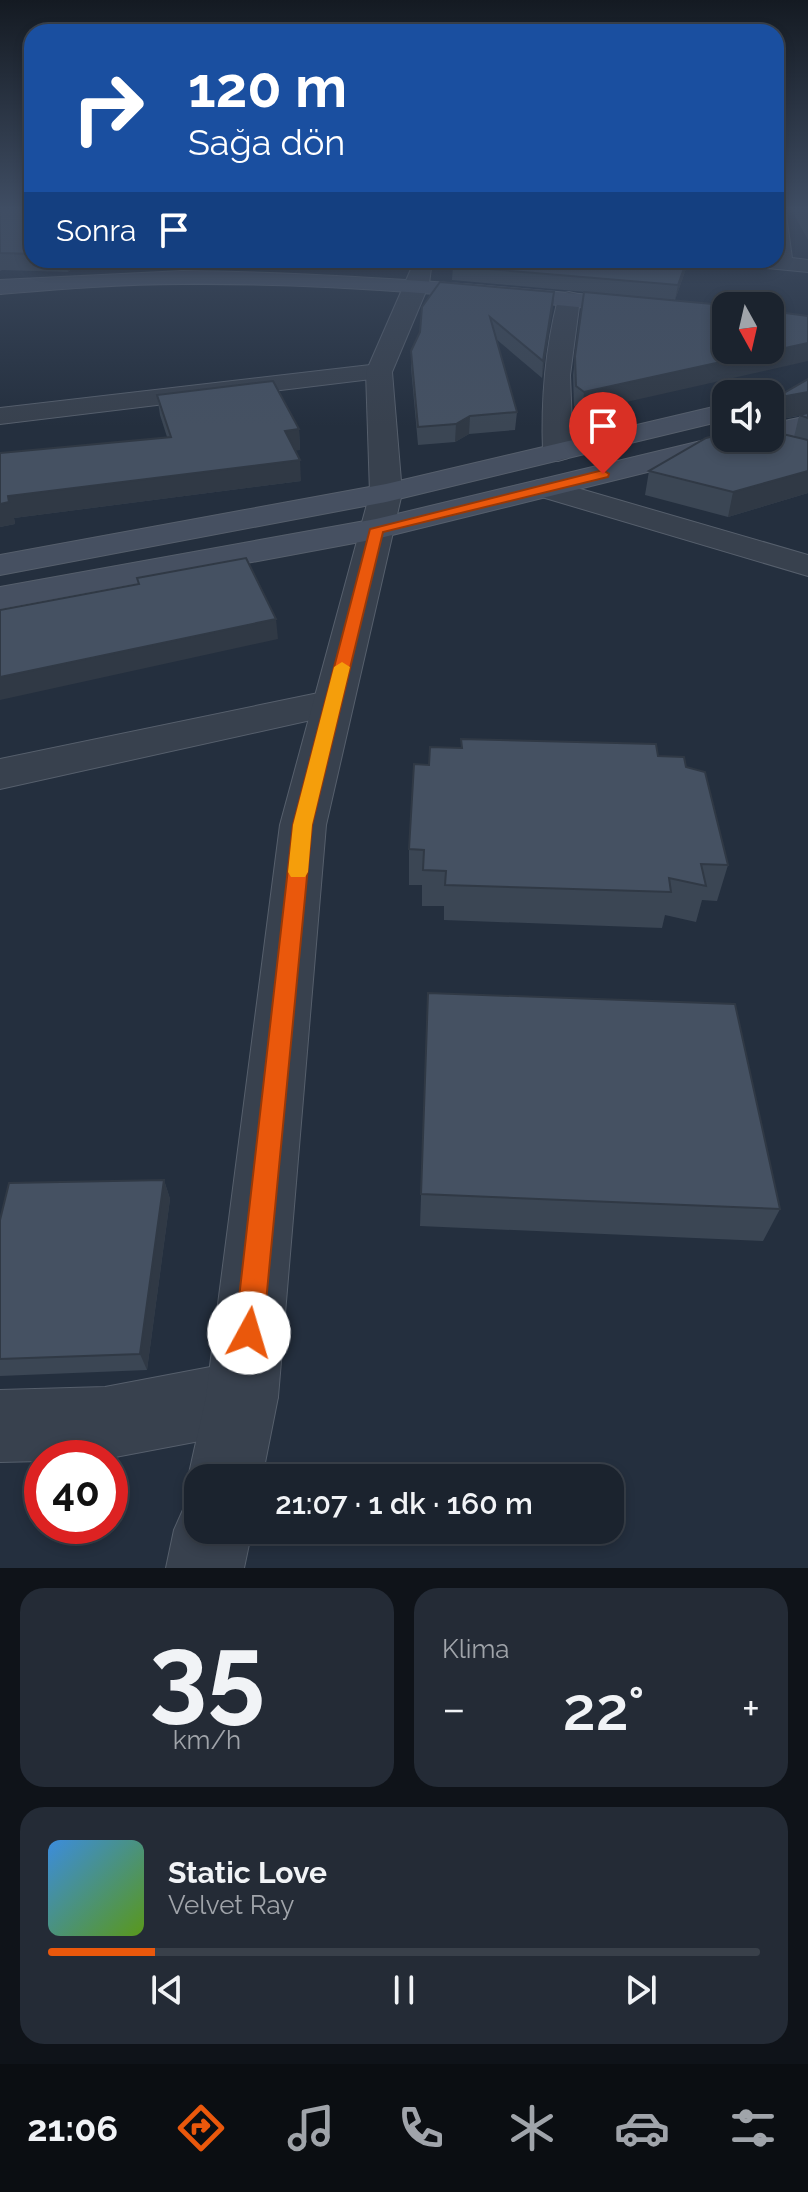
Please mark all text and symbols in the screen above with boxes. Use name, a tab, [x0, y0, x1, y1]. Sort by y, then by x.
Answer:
text: 120 m	[188, 54, 347, 120]
icon: right	[56, 56, 160, 160]
text: Sağa dön	[188, 121, 345, 163]
icon: arrive	[152, 208, 196, 252]
text: Sonra	[56, 213, 136, 248]
north arrow	[712, 292, 784, 364]
map controls	[712, 292, 784, 452]
button: sound	[712, 380, 784, 452]
pin	[569, 392, 637, 474]
icon: arrive	[581, 404, 625, 448]
position arrow	[207, 1291, 291, 1375]
speed limit sign: 40	[24, 1440, 128, 1544]
text: 21:07 · 1 dk · 160 m	[275, 1486, 533, 1521]
text: 35	[149, 1612, 265, 1734]
text: Klima	[442, 1634, 510, 1664]
text: 22°	[563, 1674, 645, 1744]
text: −	[442, 1683, 466, 1734]
text: +	[742, 1683, 760, 1734]
text: km/h	[173, 1725, 241, 1755]
text: Static Love	[168, 1855, 327, 1890]
text: Velvet Ray	[168, 1890, 294, 1920]
icon: previous	[145, 1968, 189, 2012]
icon: pause	[382, 1968, 426, 2012]
icon: next	[619, 1968, 663, 2012]
icon: directions	[173, 2100, 229, 2156]
icon: music	[283, 2100, 339, 2156]
icon: phone	[393, 2100, 449, 2156]
icon: climate	[504, 2100, 560, 2156]
icon: car	[614, 2100, 670, 2156]
icon: filters	[725, 2100, 781, 2156]
text: 21:06	[27, 2107, 118, 2149]

